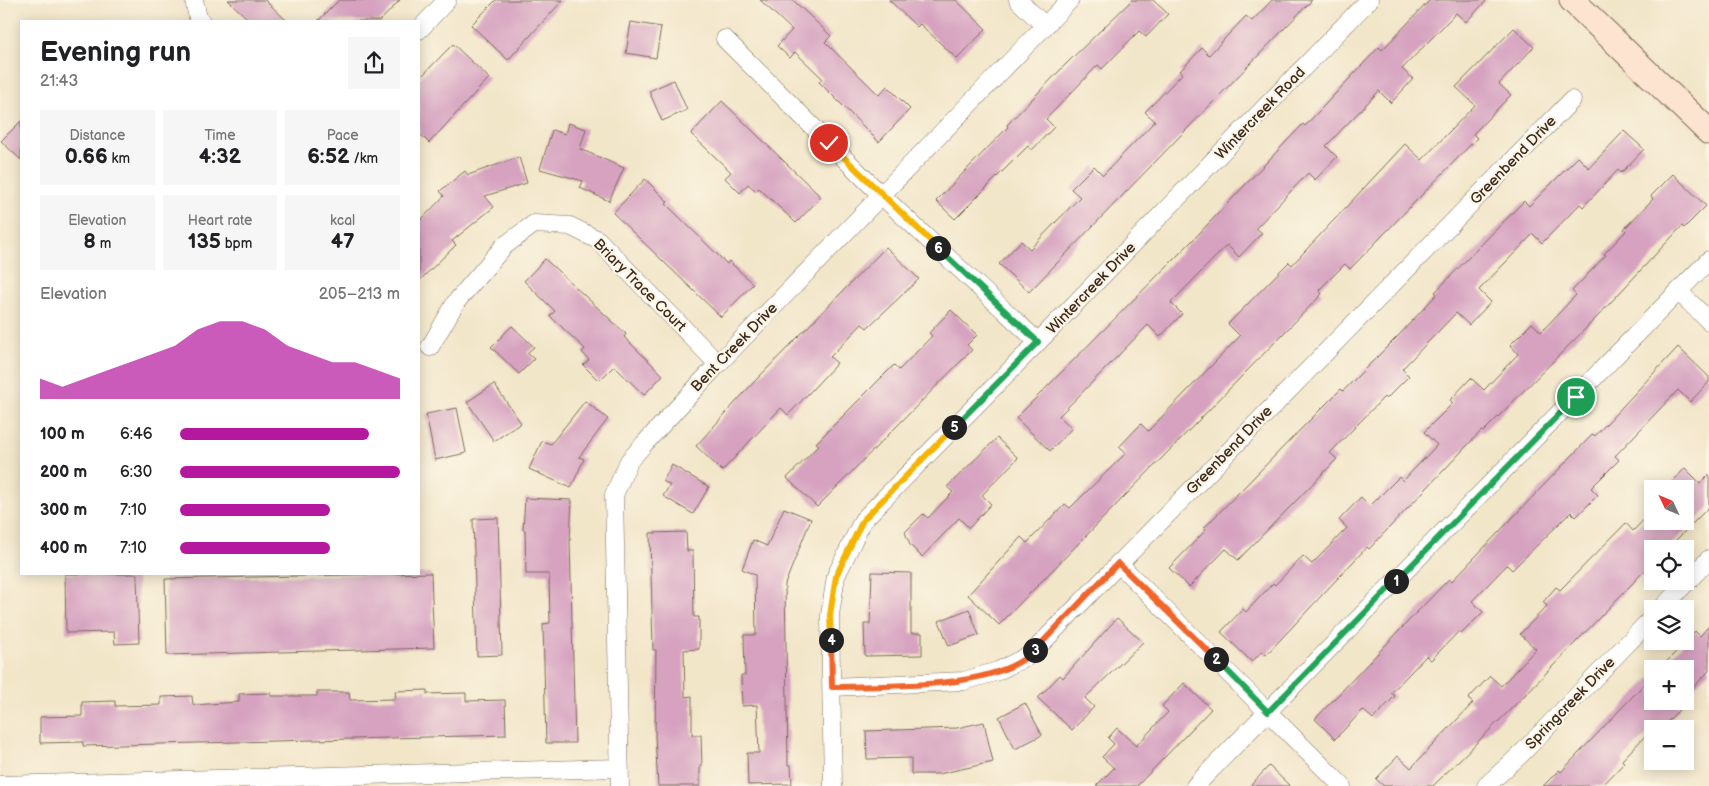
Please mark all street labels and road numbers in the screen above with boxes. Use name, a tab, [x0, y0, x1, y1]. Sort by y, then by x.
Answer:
street label: Wintercreek Road	[1211, 63, 1309, 164]
street label: Greenbend Drive	[1466, 112, 1561, 209]
street label: Briary Trace Court	[589, 235, 690, 336]
street label: Wintercreek Drive	[1043, 238, 1140, 338]
street label: Bent Creek Drive	[687, 299, 782, 396]
street label: Greenbend Drive	[1182, 402, 1277, 499]
street label: Springcreek Drive	[1521, 653, 1619, 754]

